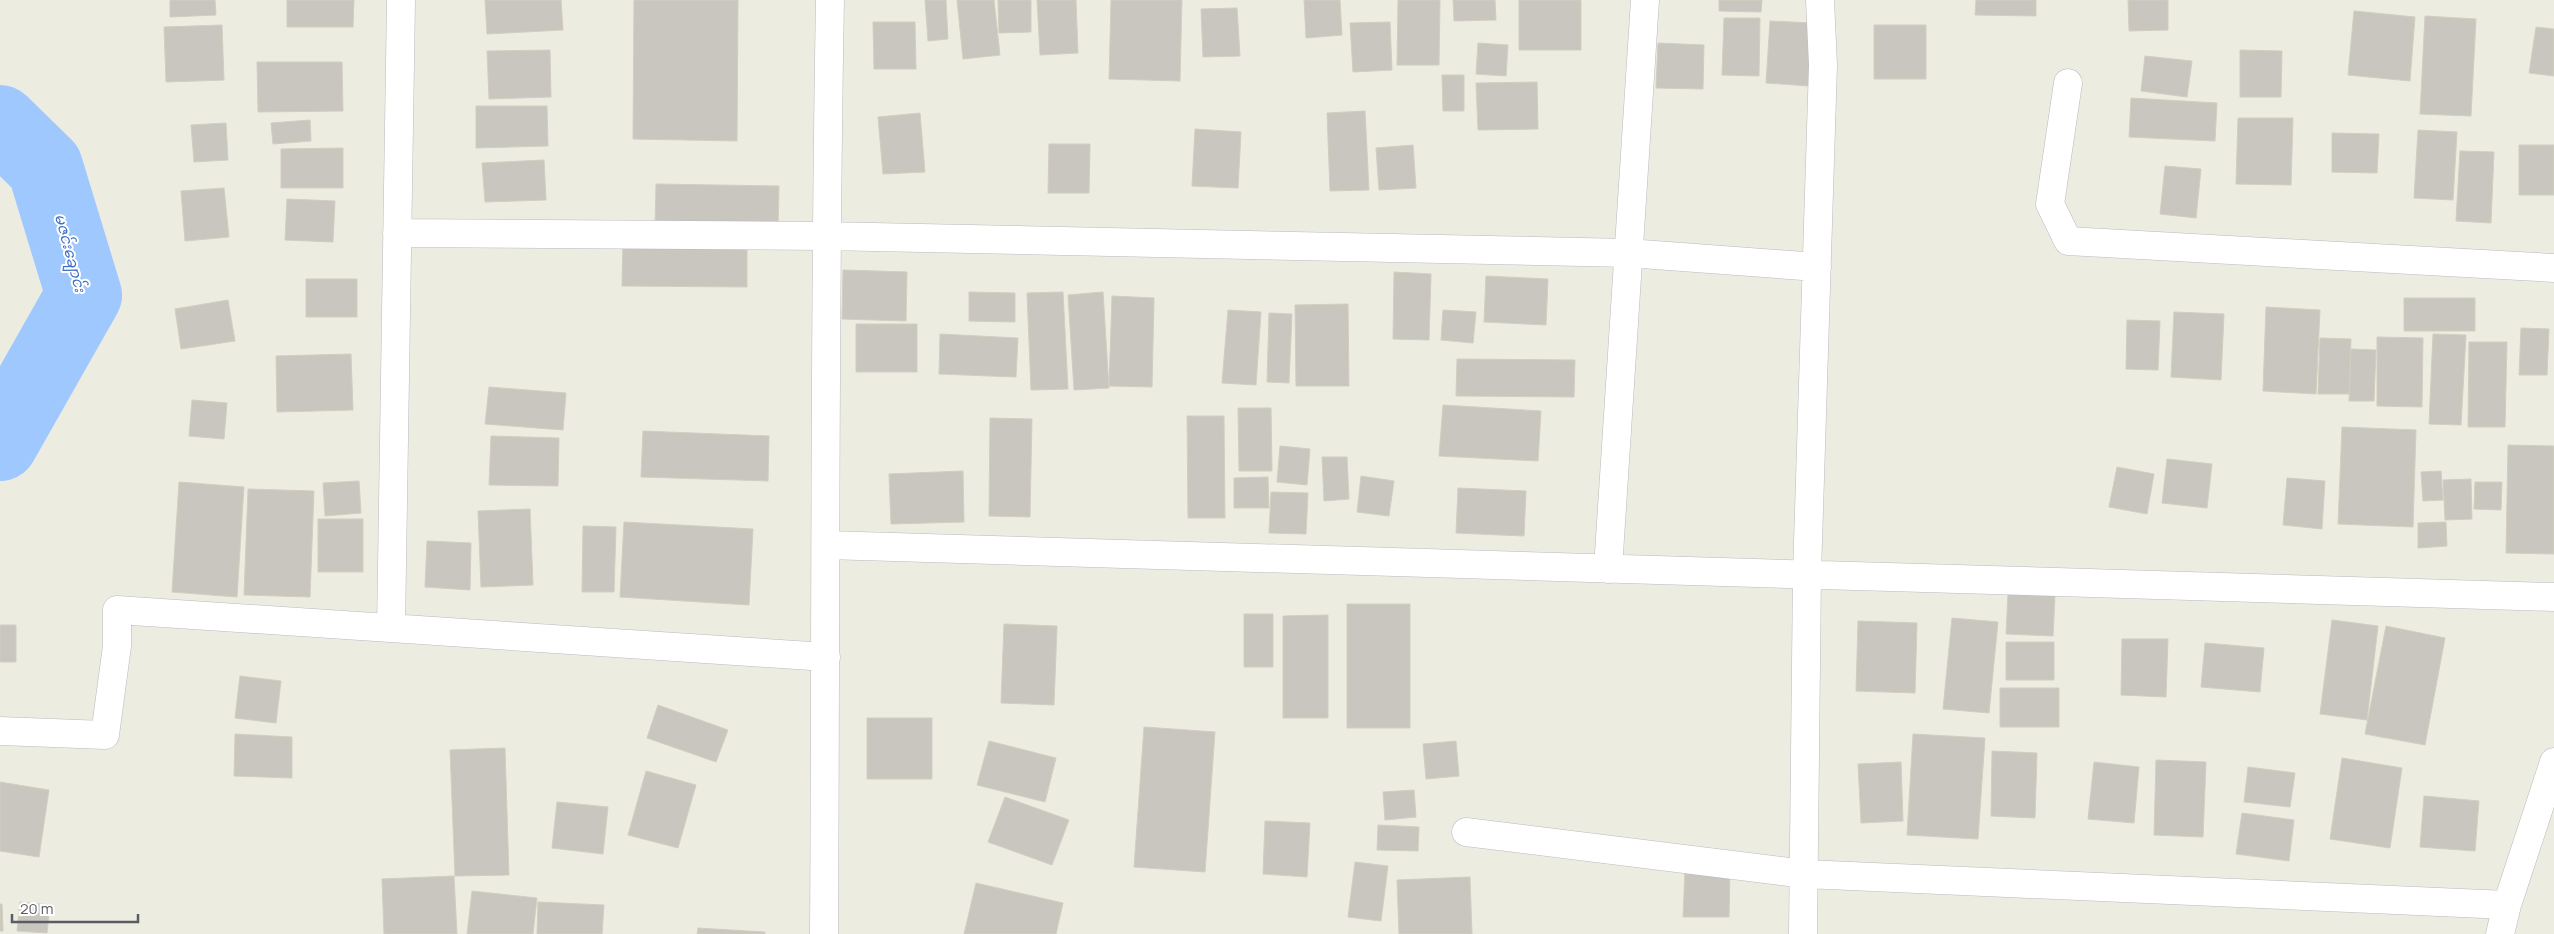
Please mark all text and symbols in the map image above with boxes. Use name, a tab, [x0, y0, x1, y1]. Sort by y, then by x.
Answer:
water label: မဇင်းချောင်း	[48, 211, 91, 296]
scale bar	[12, 892, 139, 924]
text: 20 m	[20, 898, 53, 919]

